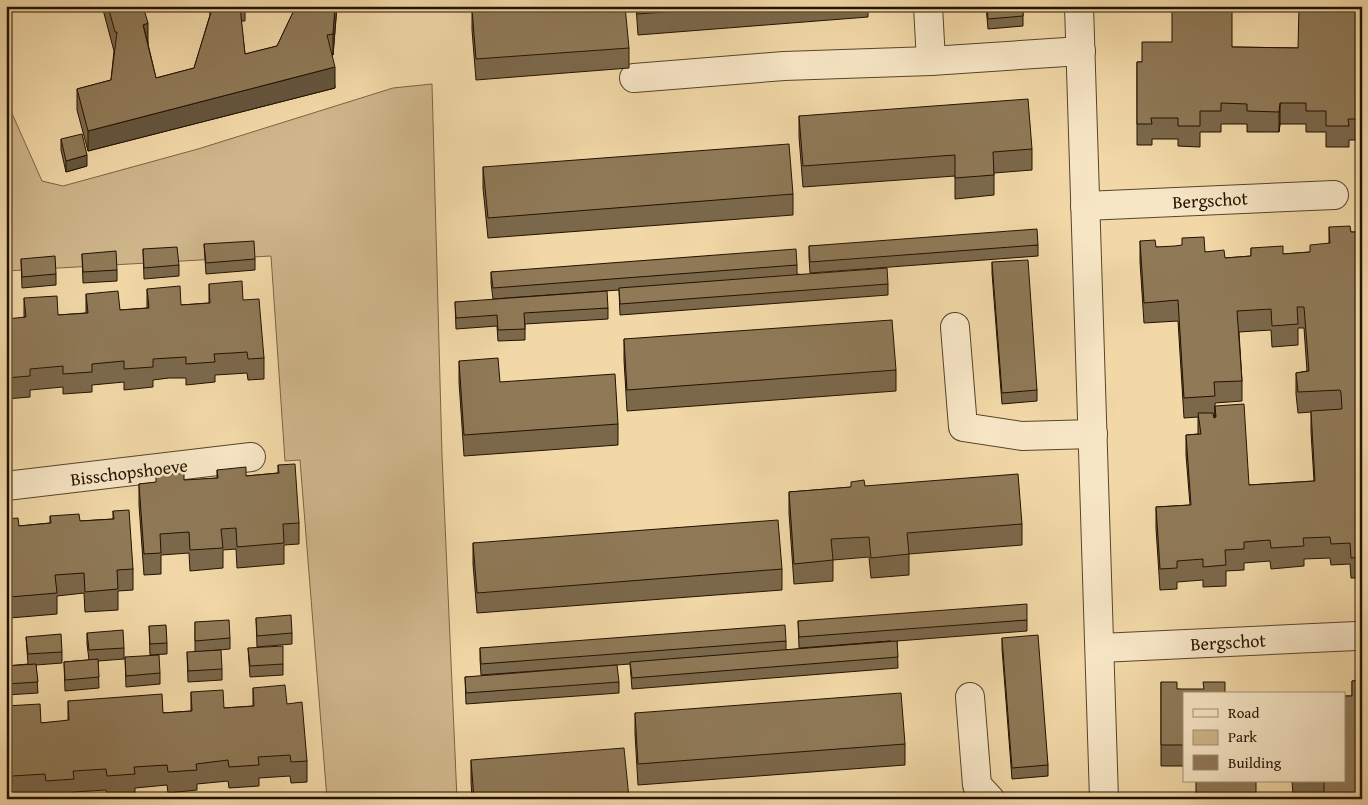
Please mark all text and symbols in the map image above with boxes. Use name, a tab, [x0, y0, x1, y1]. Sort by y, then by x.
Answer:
street label: Bergschot	[1172, 185, 1249, 215]
street label: Bisschopshoeve	[69, 451, 189, 493]
street label: Bergschot	[1190, 627, 1267, 657]
legend	[1183, 692, 1346, 782]
text: Road	[1228, 702, 1259, 723]
text: Park	[1228, 726, 1257, 747]
text: Building	[1228, 752, 1282, 773]

